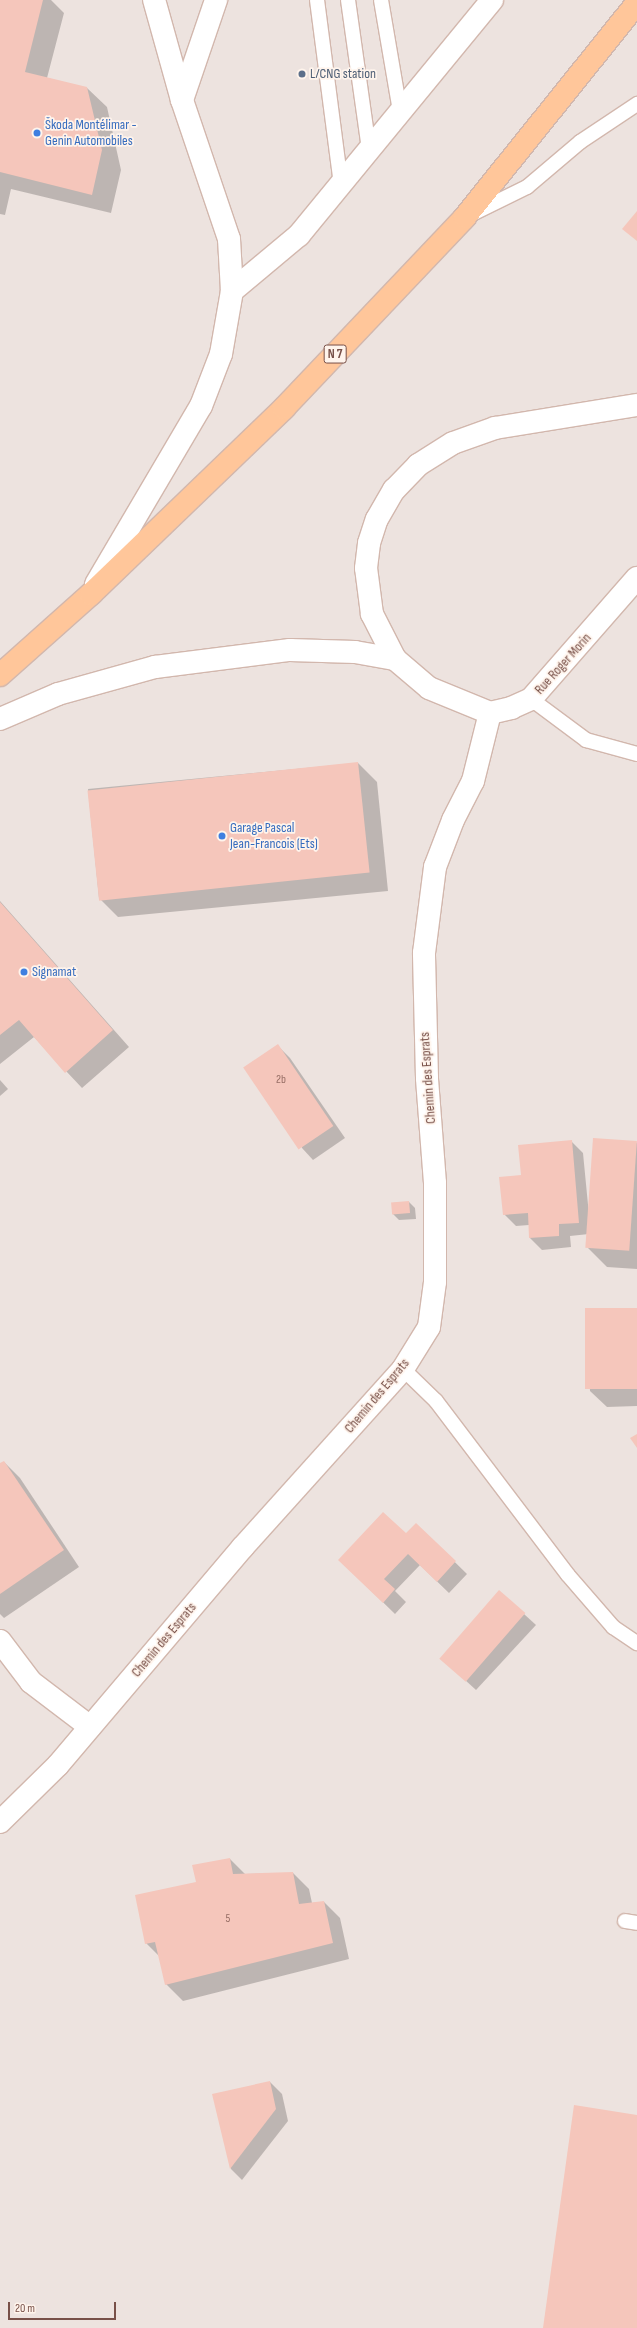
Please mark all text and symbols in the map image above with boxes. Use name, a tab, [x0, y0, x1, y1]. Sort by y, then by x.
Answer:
place label: L/CNG station	[310, 66, 376, 82]
marker: L/CNG station	[297, 69, 307, 79]
place label: Škoda Montélimar - Genin Automobiles	[45, 117, 137, 150]
marker: Škoda Montélimar - Genin Automobiles	[32, 128, 42, 138]
road number: N 7	[323, 343, 347, 365]
street label: Rue Roger Morin	[531, 630, 595, 698]
place label: Garage Pascal Jean-Francois (Ets)	[230, 820, 318, 852]
marker: Garage Pascal Jean-Francois (Ets)	[217, 831, 227, 841]
place label: Signamat	[32, 964, 76, 980]
marker: Signamat	[19, 967, 29, 977]
street label: Chemin des Esprats	[416, 1032, 440, 1124]
house number: 2b	[276, 1073, 286, 1087]
street label: Chemin des Esprats	[341, 1355, 413, 1437]
street label: Chemin des Esprats	[128, 1599, 200, 1681]
house number: 5	[226, 1912, 230, 1926]
scale bar	[10, 2294, 118, 2320]
text: 20 m	[15, 2301, 35, 2316]

